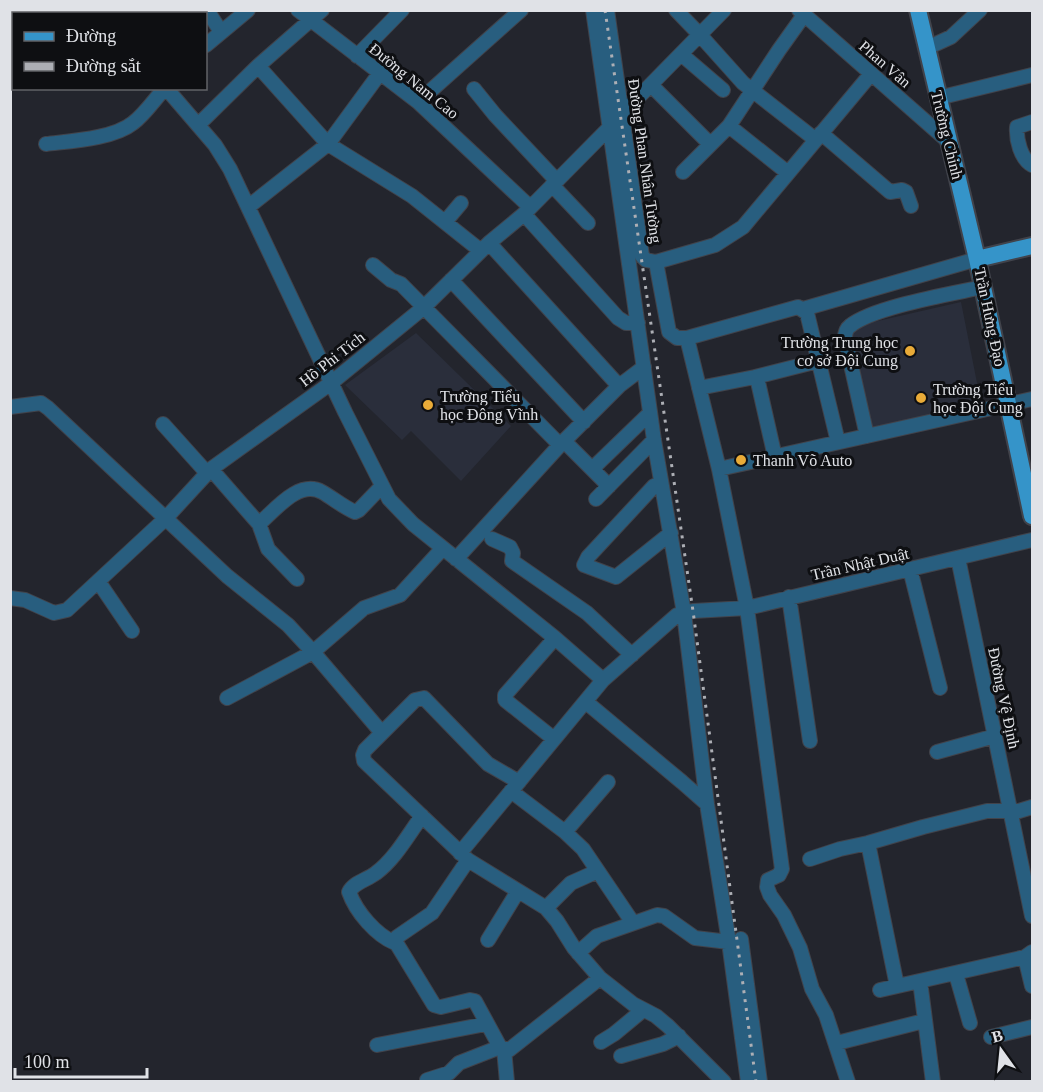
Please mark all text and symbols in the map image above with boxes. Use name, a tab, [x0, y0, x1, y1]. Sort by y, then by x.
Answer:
legend	[12, 12, 207, 90]
text: Đường	[66, 26, 116, 46]
street label: Phan Vân	[856, 37, 914, 91]
street label: Đường Nam Cao	[365, 40, 462, 123]
text: Đường sắt	[66, 56, 141, 76]
street label: Đường Phan Nhân Tường	[624, 78, 665, 244]
street label: Trường Chinh	[927, 89, 966, 181]
street label: Trần Hưng Đạo	[970, 266, 1009, 368]
street label: Hồ Phi Tích	[296, 328, 368, 390]
place label: Trường Trung học cơ sở Đội Cung	[781, 334, 898, 370]
marker: Trường Trung học cơ sở Đội Cung	[903, 344, 917, 358]
place label: Trường Tiểu học Đội Cung	[933, 381, 1023, 417]
place label: Trường Tiểu học Đông Vĩnh	[440, 388, 538, 424]
marker: Trường Tiểu học Đội Cung	[914, 391, 928, 405]
marker: Trường Tiểu học Đông Vĩnh	[421, 398, 435, 412]
place label: Thanh Võ Auto	[753, 452, 852, 469]
marker: Thanh Võ Auto	[734, 453, 748, 467]
street label: Trần Nhật Duật	[809, 544, 911, 584]
street label: Đường Vệ Định	[984, 646, 1023, 750]
north arrow	[971, 1020, 1031, 1080]
text: B	[990, 1026, 1005, 1046]
scale bar	[15, 1041, 147, 1079]
text: 100 m	[24, 1052, 70, 1072]

